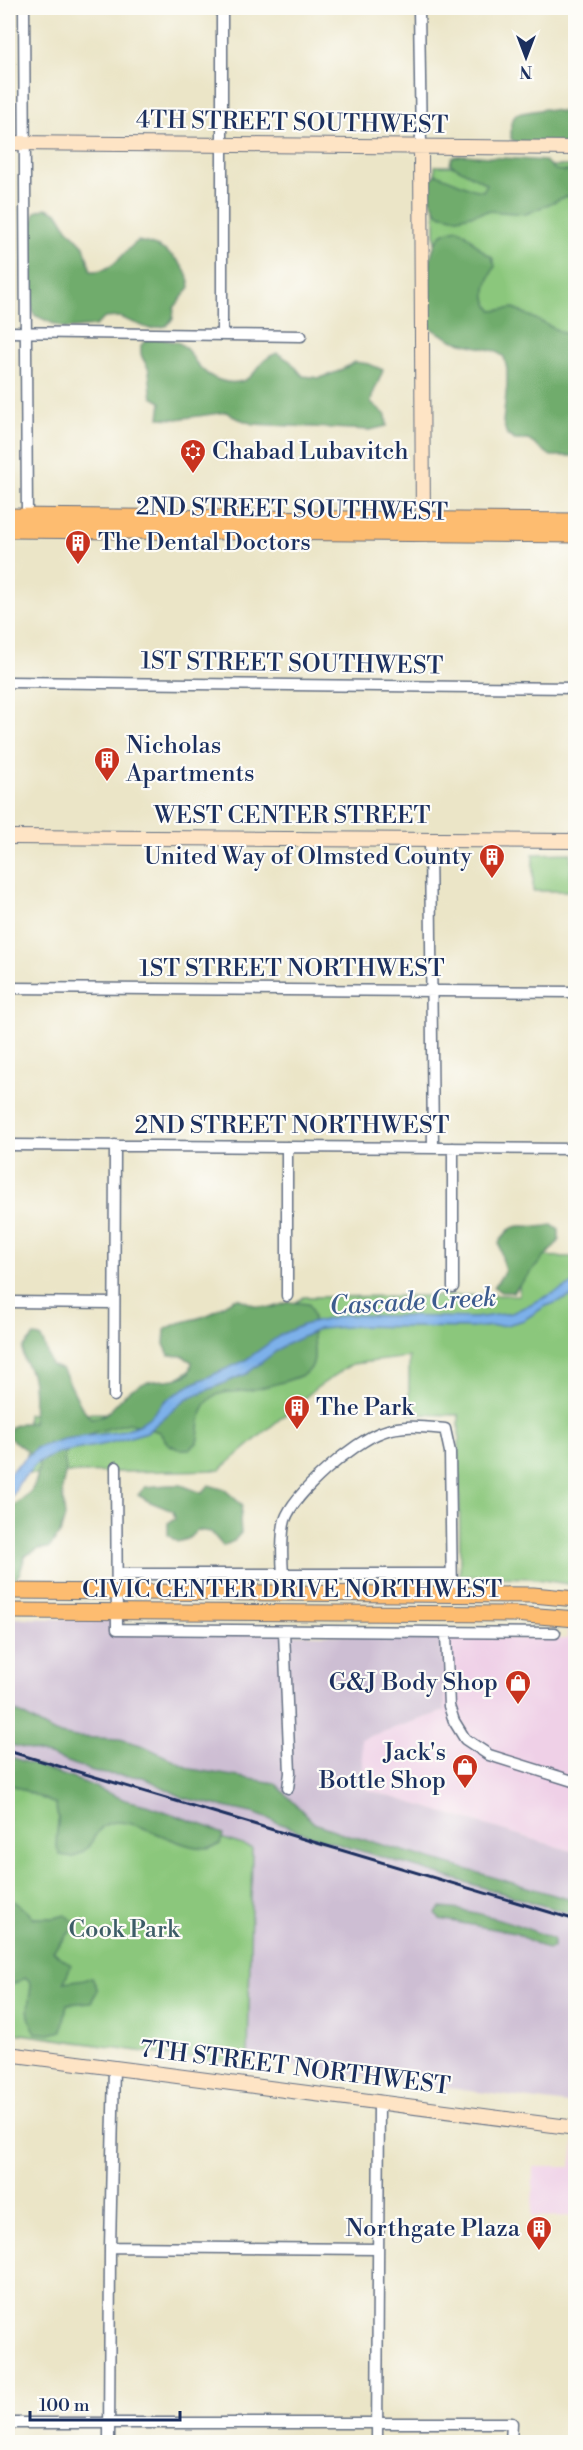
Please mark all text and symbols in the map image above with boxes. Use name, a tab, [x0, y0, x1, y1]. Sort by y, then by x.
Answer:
north arrow	[496, 27, 556, 87]
text: N	[519, 61, 532, 81]
street label: 4TH STREET SOUTHWEST	[136, 105, 449, 141]
synagogue icon: Chabad Lubavitch	[178, 437, 208, 475]
place label: Chabad Lubavitch	[212, 437, 409, 467]
street label: 2ND STREET SOUTHWEST	[136, 492, 448, 528]
building icon: The Dental Doctors	[63, 528, 93, 566]
place label: The Dental Doctors	[98, 528, 311, 558]
street label: 1ST STREET SOUTHWEST	[140, 646, 444, 682]
place label: Nicholas Apartments	[125, 731, 254, 789]
building icon: Nicholas Apartments	[92, 745, 122, 783]
street label: WEST CENTER STREET	[153, 801, 430, 831]
place label: United Way of Olmsted County	[144, 842, 472, 872]
building icon: United Way of Olmsted County	[477, 842, 507, 880]
street label: 1ST STREET NORTHWEST	[139, 954, 445, 984]
street label: 2ND STREET NORTHWEST	[135, 1111, 449, 1141]
water label: Cascade Creek	[329, 1282, 497, 1322]
building icon: The Park	[282, 1393, 312, 1431]
place label: The Park	[316, 1393, 415, 1423]
street label: CIVIC CENTER DRIVE NORTHWEST	[82, 1575, 502, 1605]
place label: G&J Body Shop	[329, 1668, 498, 1698]
shop icon: G&J Body Shop	[503, 1668, 533, 1706]
place label: Jack's Bottle Shop	[318, 1738, 446, 1796]
shop icon: Jack's Bottle Shop	[450, 1752, 480, 1790]
park label: Cook Park	[69, 1915, 181, 1945]
street label: 7TH STREET NORTHWEST	[138, 2034, 452, 2102]
place label: Northgate Plaza	[346, 2214, 521, 2244]
building icon: Northgate Plaza	[524, 2214, 554, 2252]
scale bar	[30, 2384, 180, 2422]
text: 100 m	[39, 2394, 90, 2417]

